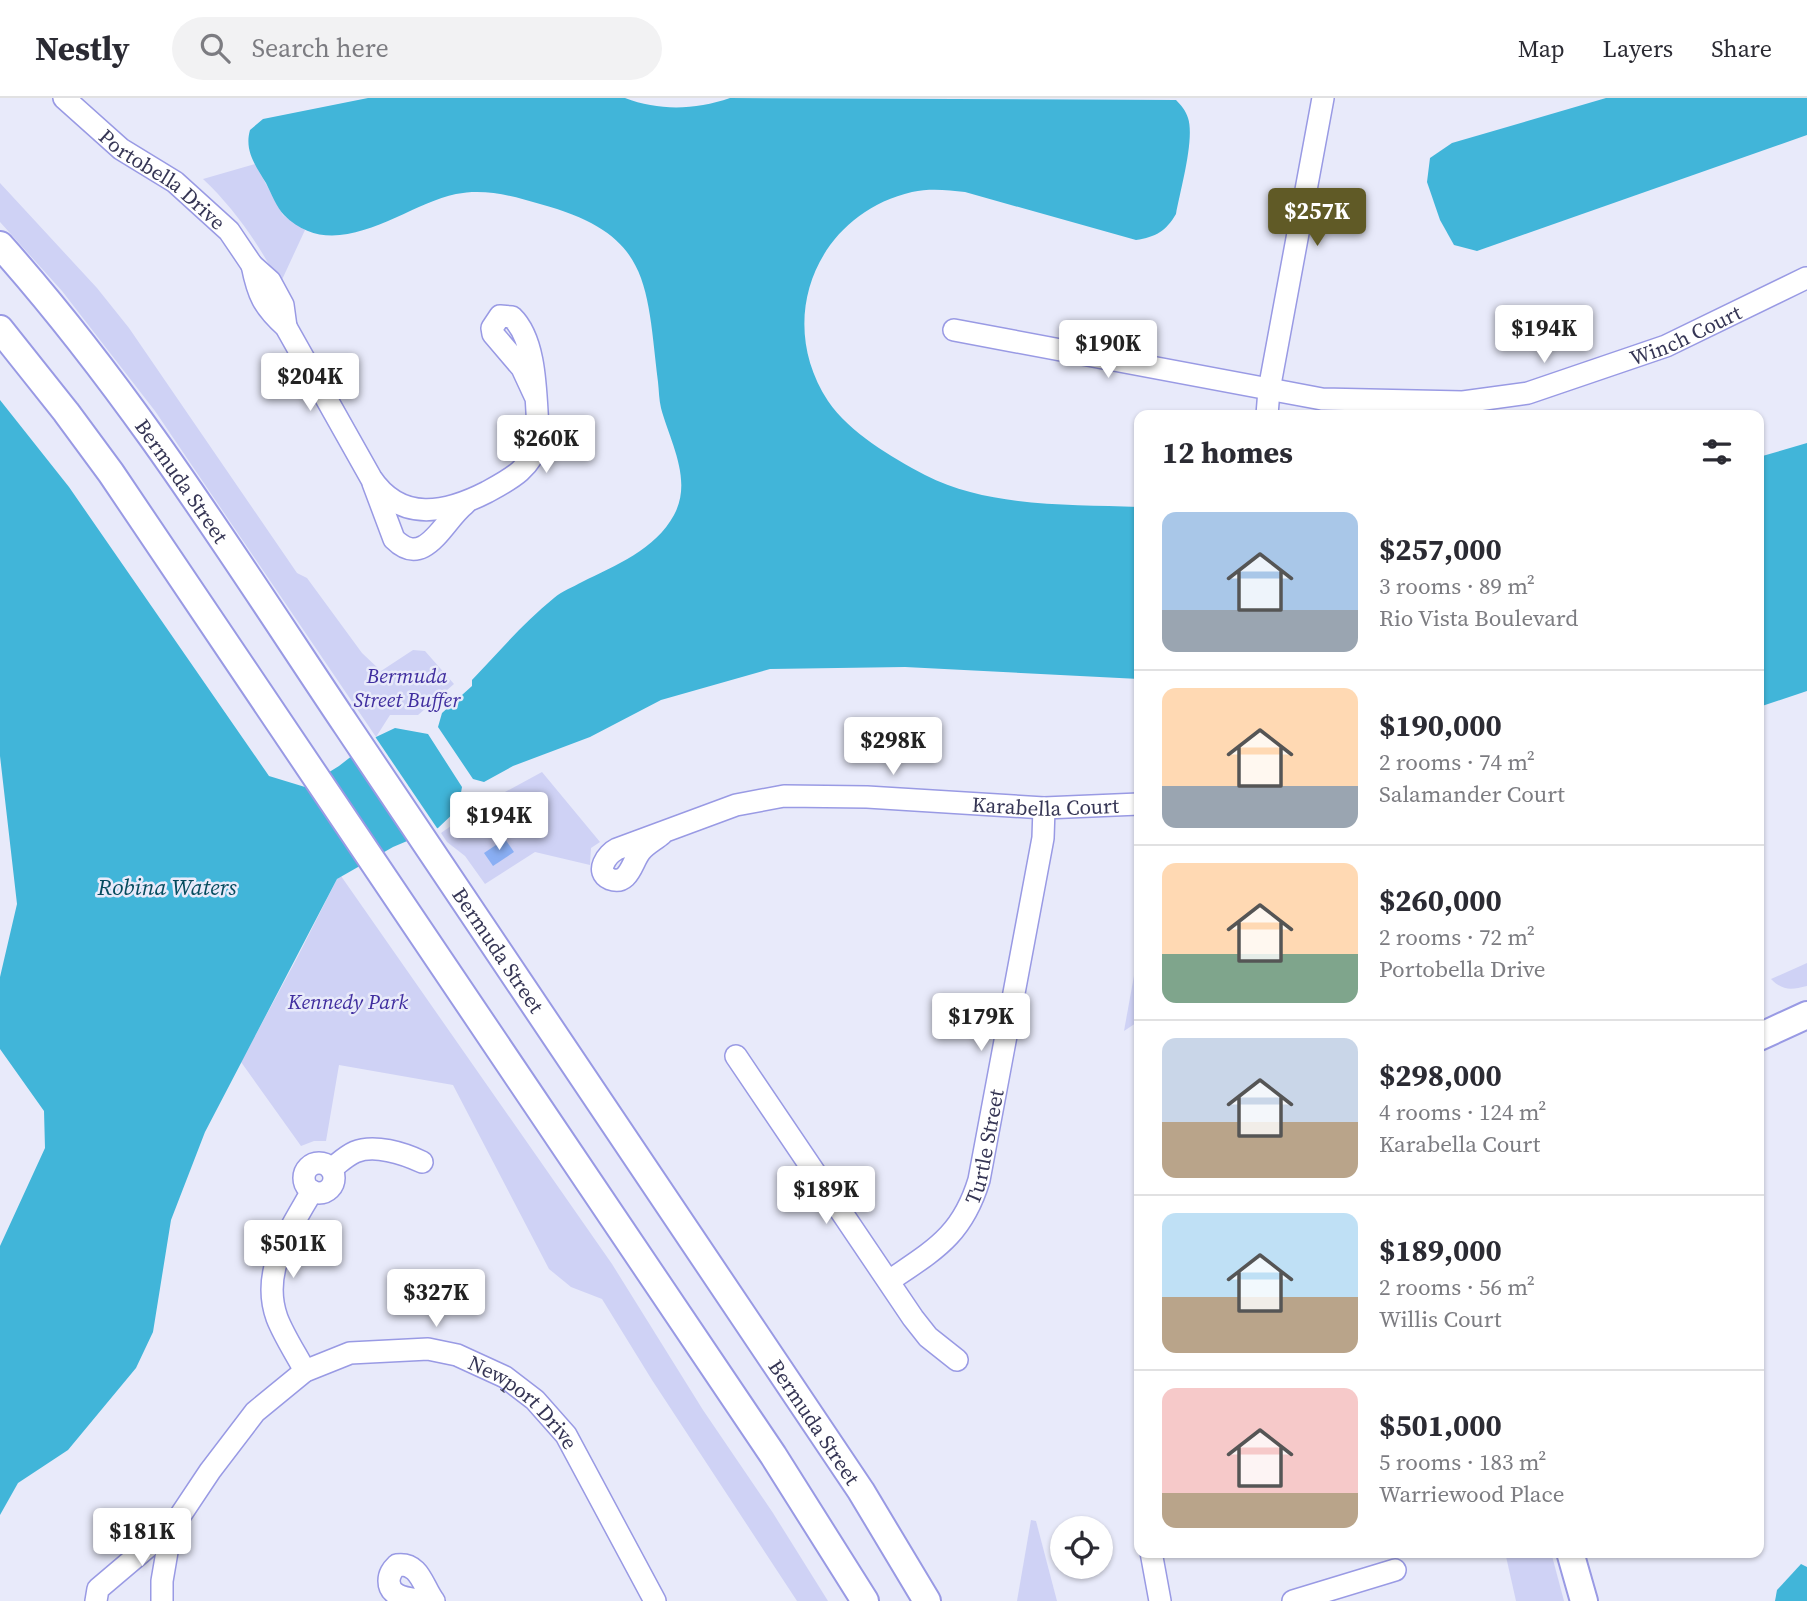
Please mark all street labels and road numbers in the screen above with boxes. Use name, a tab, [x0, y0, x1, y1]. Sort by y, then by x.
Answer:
street label: Portobella Drive	[93, 122, 232, 236]
street label: Winch Court	[1626, 297, 1746, 372]
street label: Bermuda Street	[129, 413, 236, 549]
street label: Karabella Court	[971, 789, 1120, 822]
street label: Bermuda Street	[446, 882, 551, 1018]
street label: Turtle Street	[957, 1086, 1010, 1209]
street label: Newport Drive	[464, 1348, 585, 1454]
street label: Bermuda Street	[762, 1353, 867, 1490]

